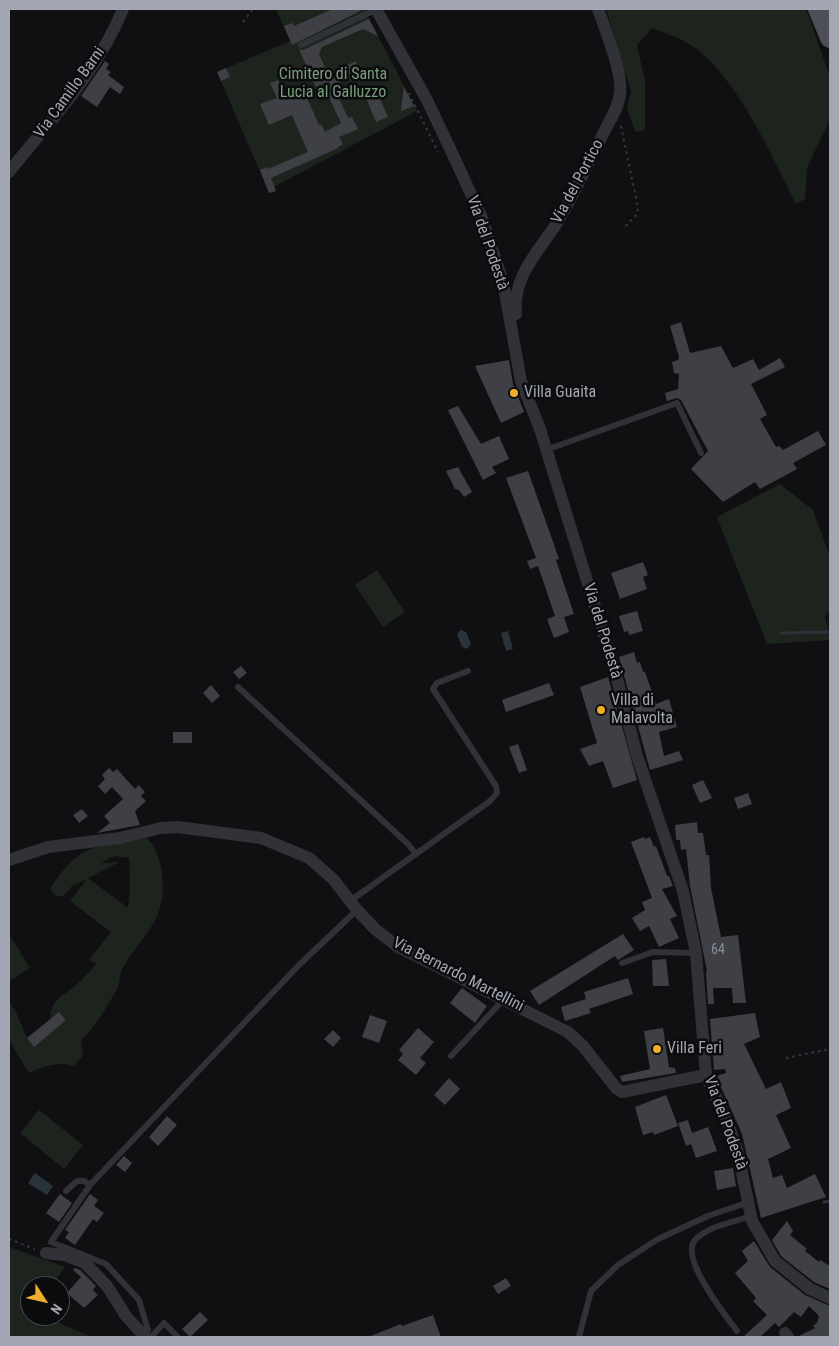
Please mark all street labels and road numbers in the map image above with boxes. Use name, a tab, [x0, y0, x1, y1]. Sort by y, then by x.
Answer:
street label: Via Camillo Barni	[30, 44, 110, 142]
street label: Via del Portico	[548, 137, 608, 227]
street label: Via del Podestà	[462, 193, 512, 293]
street label: Via del Podestà	[578, 581, 626, 681]
street label: Via Bernardo Martellini	[389, 934, 527, 1016]
street label: Via del Podestà	[699, 1073, 751, 1173]

